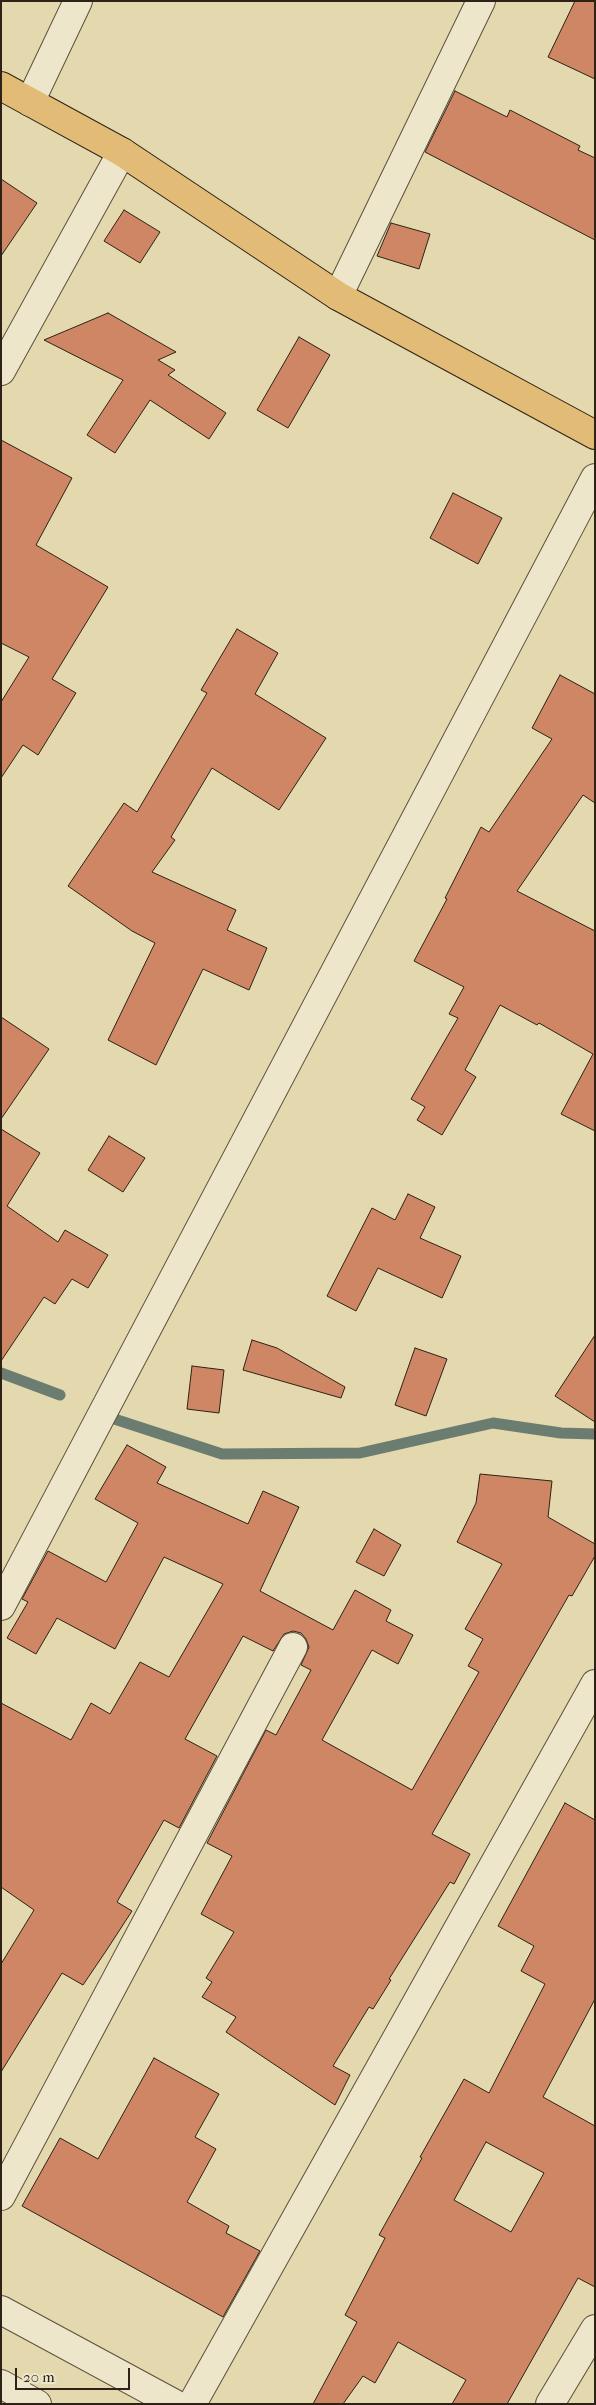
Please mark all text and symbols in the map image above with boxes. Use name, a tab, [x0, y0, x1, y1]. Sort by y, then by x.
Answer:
scale bar	[18, 2358, 132, 2390]
text: 20 m	[23, 2368, 55, 2386]

